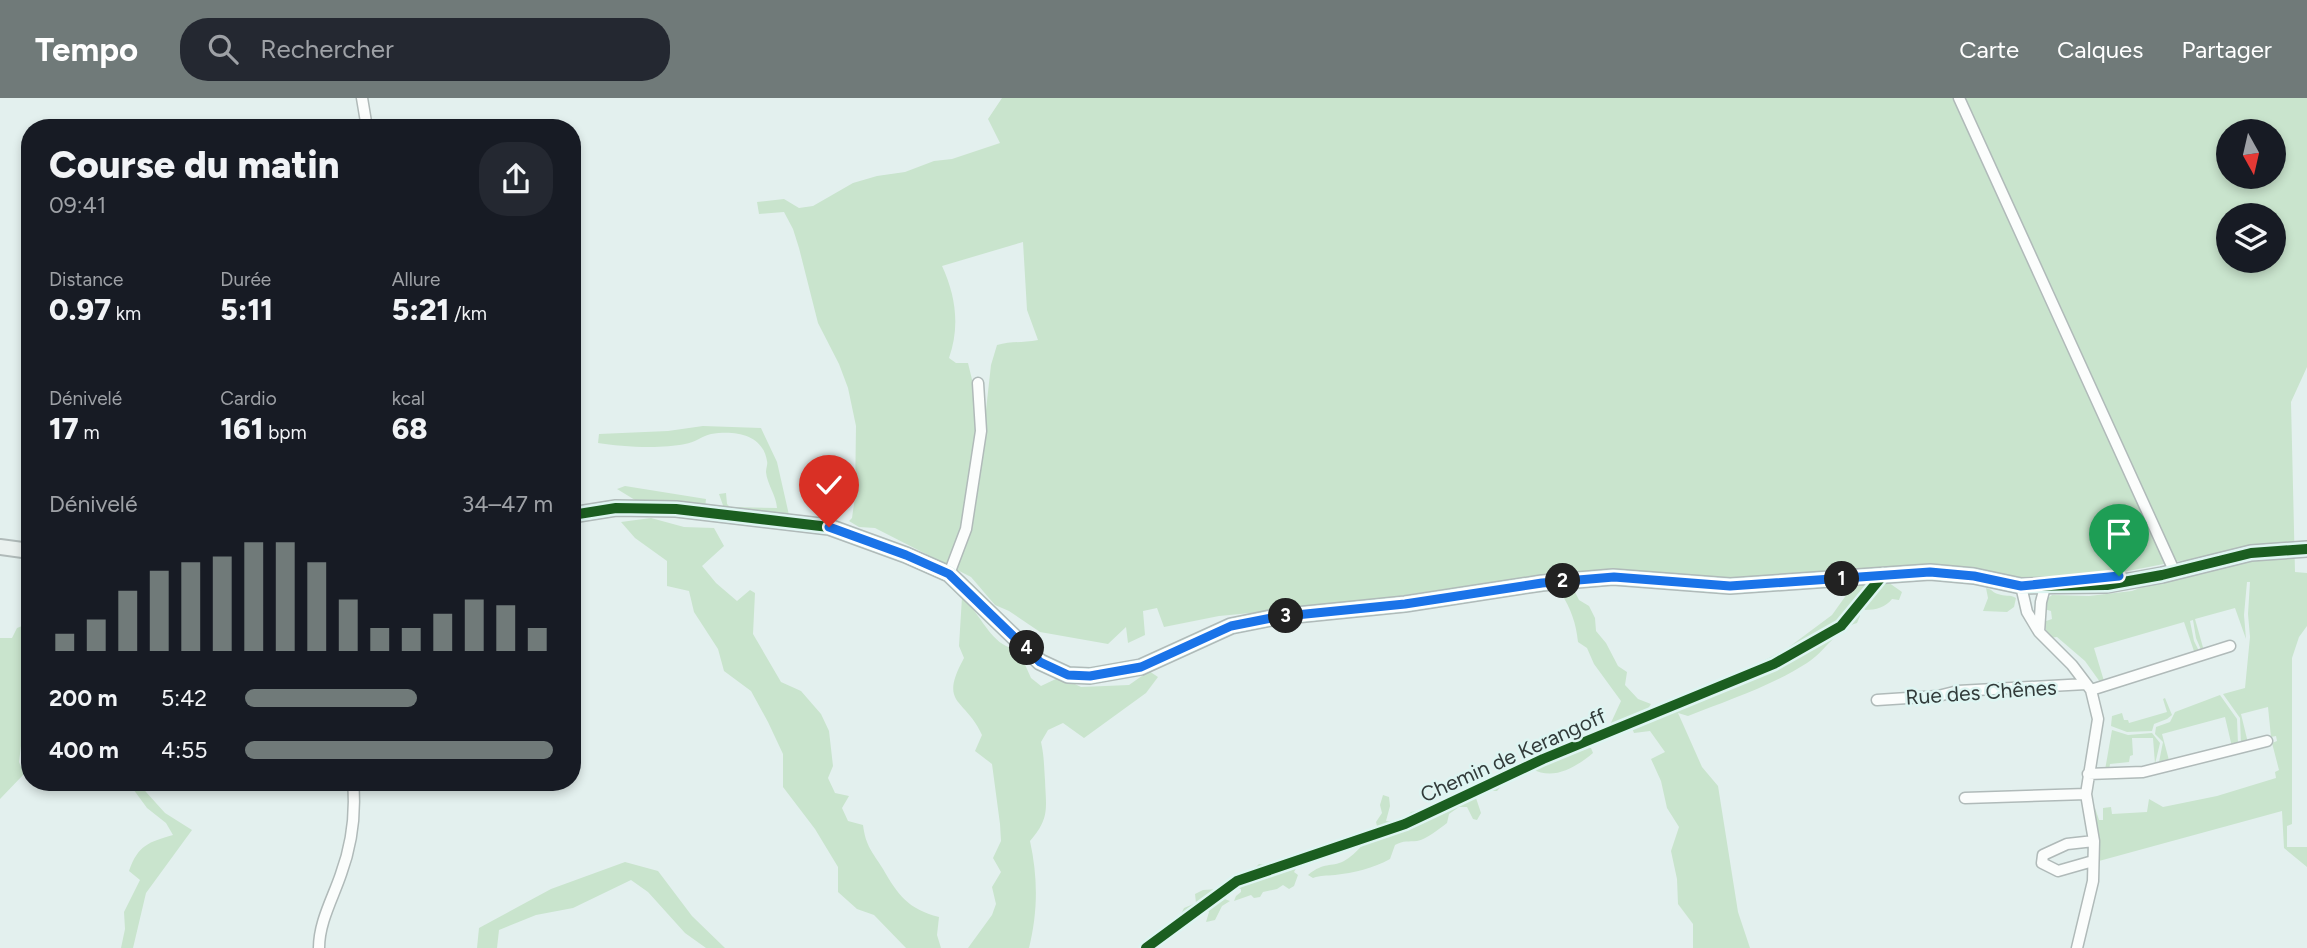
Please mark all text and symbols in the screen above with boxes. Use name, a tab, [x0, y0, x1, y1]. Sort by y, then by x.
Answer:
search box	[180, 18, 670, 81]
text: Tempo	[35, 30, 138, 69]
icon: search	[204, 30, 242, 68]
text: Rechercher	[260, 33, 394, 65]
text: Carte	[1959, 35, 2019, 64]
text: Calques	[2057, 35, 2143, 64]
text: Partager	[2181, 35, 2272, 64]
north arrow	[2216, 119, 2286, 189]
map controls	[2216, 119, 2286, 273]
text: Course du matin	[49, 142, 339, 188]
button: share	[479, 142, 553, 216]
text: 09:41	[49, 191, 106, 219]
button: layers	[2216, 203, 2286, 273]
text: Distance	[49, 268, 123, 291]
text: Durée	[220, 268, 271, 291]
text: Allure	[392, 268, 440, 291]
text: 0.97	[49, 291, 111, 328]
text: 5:11	[220, 291, 273, 328]
text: 5:21	[392, 291, 449, 328]
text: km	[111, 302, 141, 325]
text: /km	[449, 302, 487, 325]
text: Dénivelé	[49, 387, 122, 410]
text: Cardio	[220, 387, 277, 410]
text: kcal	[392, 387, 425, 410]
text: 17	[49, 410, 79, 447]
text: 161	[220, 410, 263, 447]
text: 68	[392, 410, 428, 447]
text: m	[79, 421, 100, 444]
text: bpm	[263, 421, 307, 444]
pin	[799, 455, 859, 527]
icon: check	[810, 466, 848, 504]
text: Dénivelé	[49, 490, 137, 518]
text: 34–47 m	[462, 490, 553, 518]
pin	[2089, 504, 2149, 576]
icon: arrive	[2100, 515, 2138, 553]
pin: 1	[1825, 561, 1860, 596]
pin: 2	[1546, 564, 1580, 598]
text: 1	[1837, 567, 1846, 590]
text: 2	[1557, 569, 1568, 592]
pin: 3	[1268, 598, 1304, 634]
text: 3	[1280, 604, 1291, 627]
pin: 4	[1010, 630, 1044, 666]
text: 4	[1020, 636, 1033, 659]
street label: Rue des Chênes	[1905, 674, 2057, 710]
text: 200 m	[49, 684, 118, 712]
text: 5:42	[161, 684, 207, 712]
street label: Chemin de Kerangoff	[1416, 703, 1610, 807]
text: 400 m	[49, 736, 119, 764]
text: 4:55	[161, 736, 208, 764]

